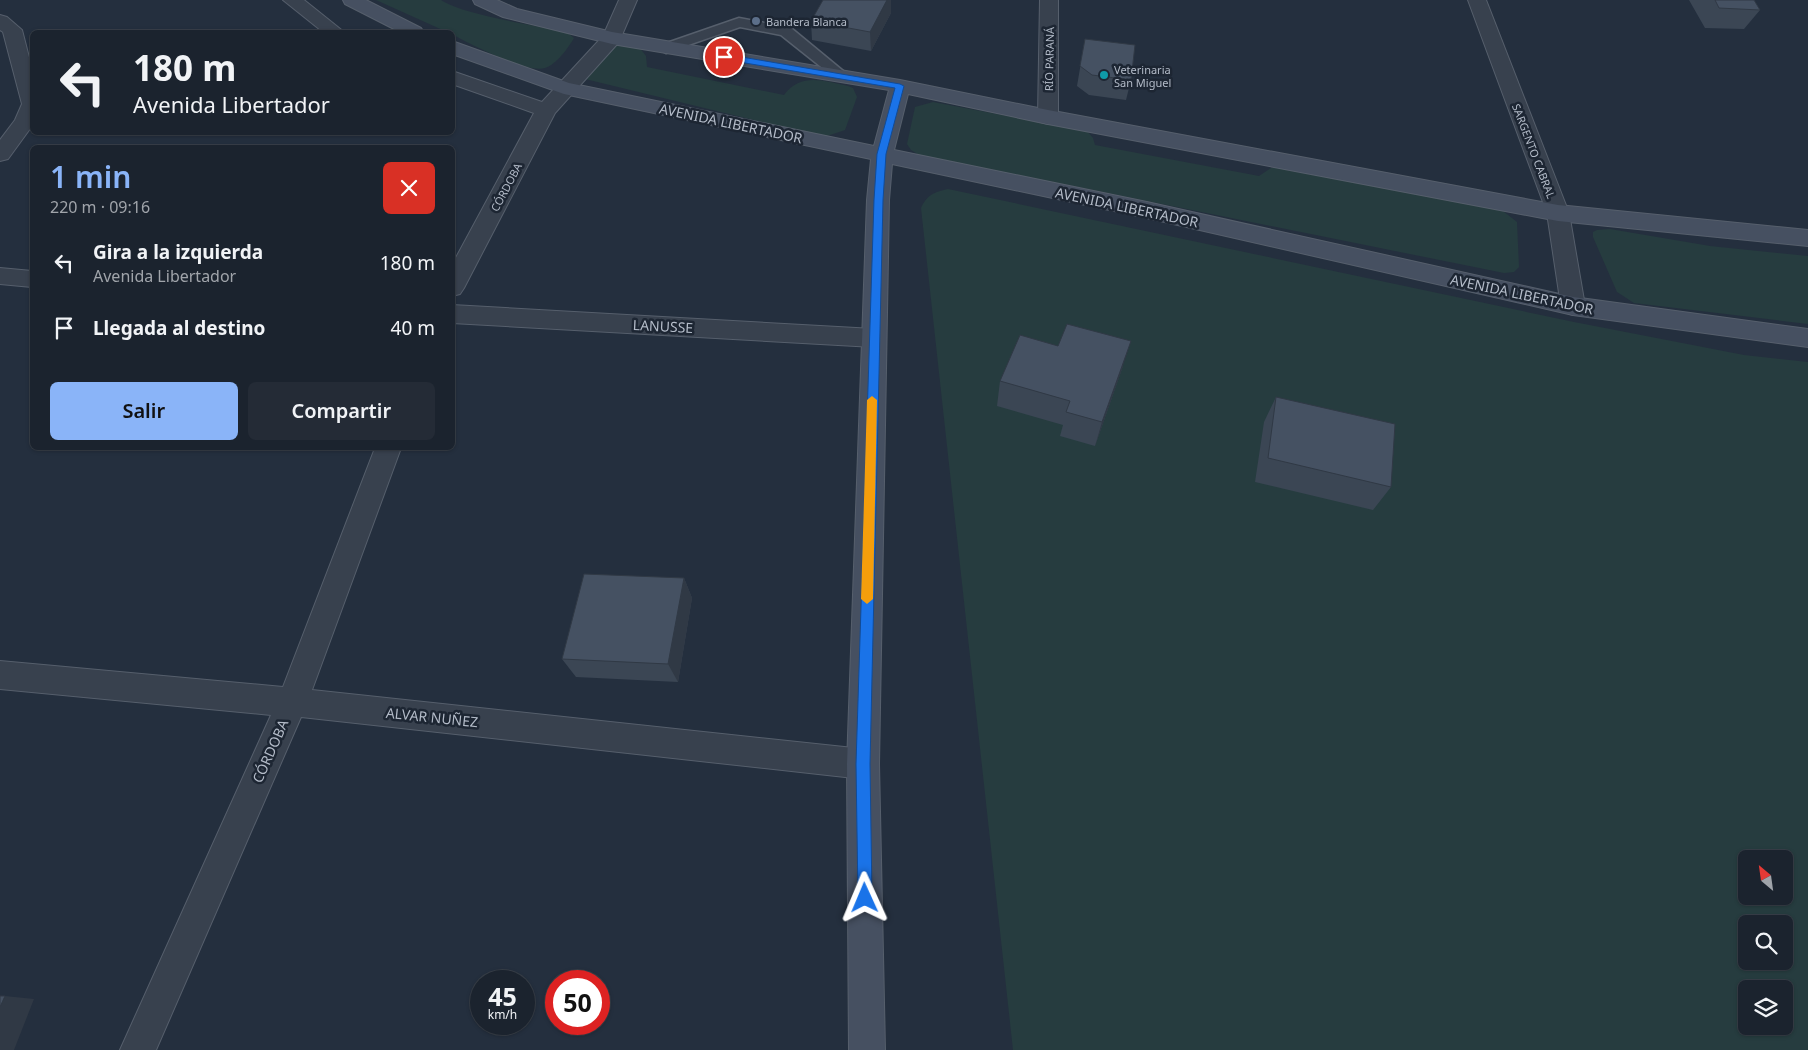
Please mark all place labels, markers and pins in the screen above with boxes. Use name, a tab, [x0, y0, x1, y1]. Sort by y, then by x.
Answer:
place label: Bandera Blanca	[766, 14, 847, 29]
marker: Bandera Blanca	[750, 15, 762, 27]
pin	[703, 36, 745, 78]
place label: Veterinaria San Miguel	[1114, 62, 1171, 90]
marker: Veterinaria San Miguel	[1098, 69, 1110, 81]

